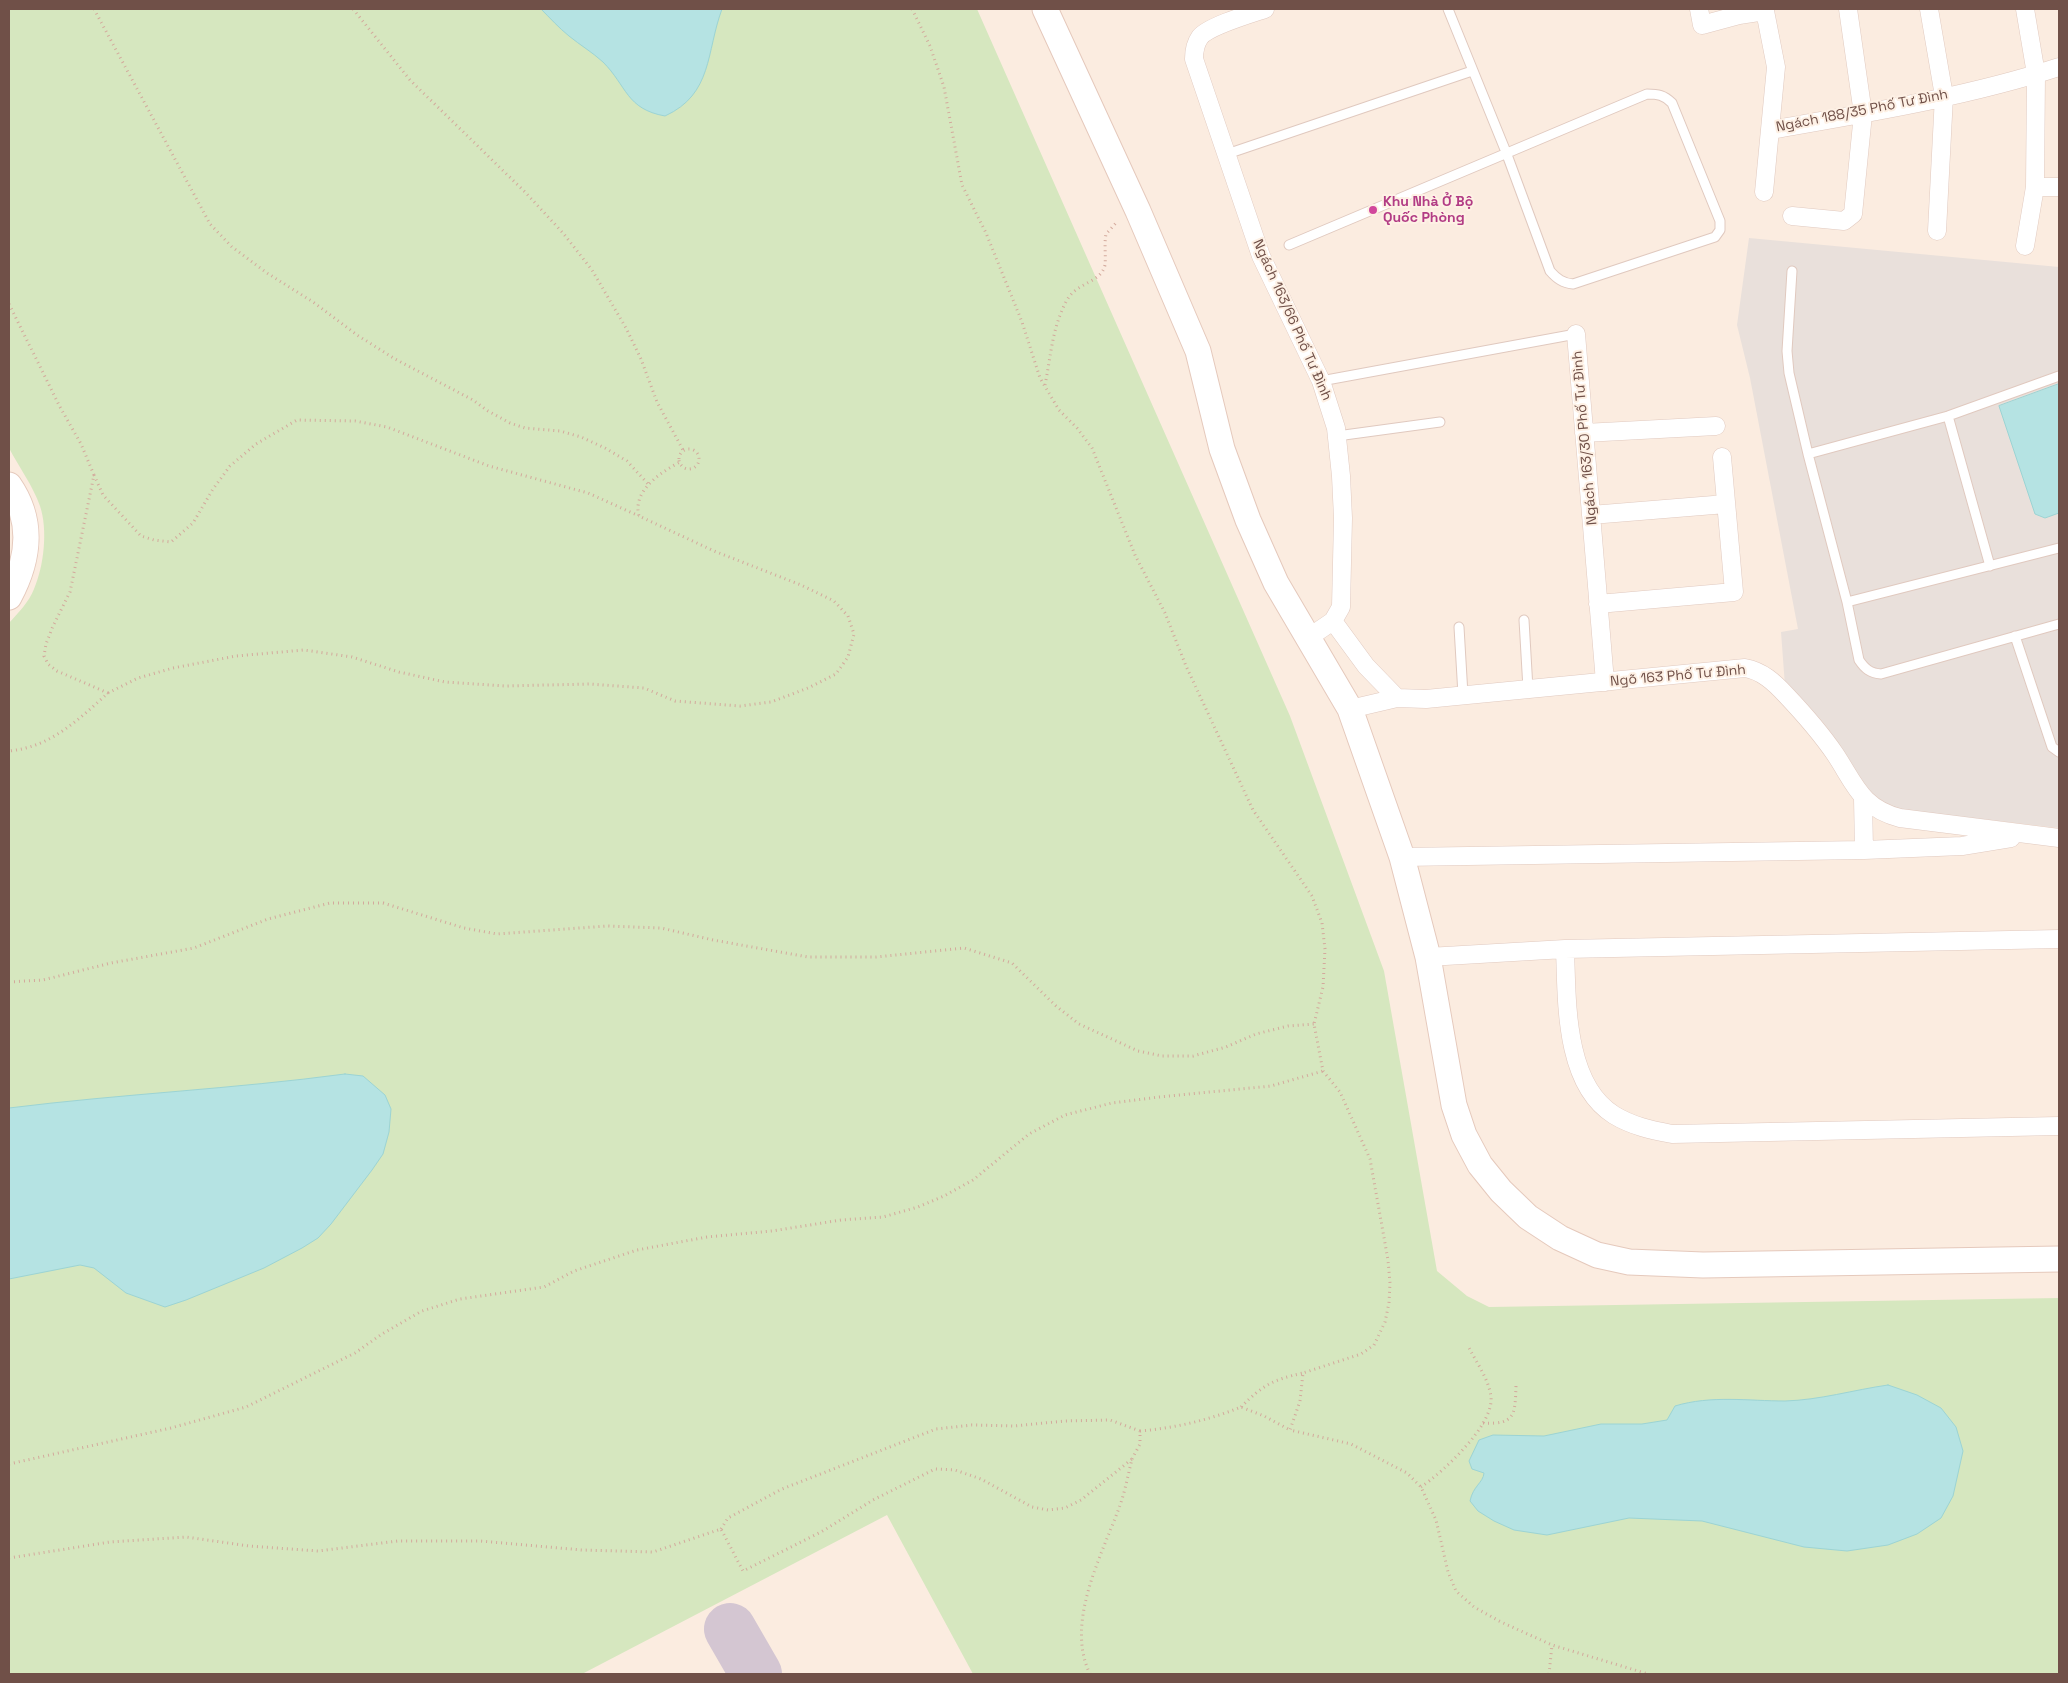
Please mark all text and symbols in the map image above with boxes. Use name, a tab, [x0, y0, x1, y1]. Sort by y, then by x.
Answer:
street label: Ngách 188/35 Phố Tư Đình	[1775, 86, 1949, 136]
place label: Khu Nhà Ở Bộ Quốc Phòng	[1383, 194, 1473, 226]
marker: Khu Nhà Ở Bộ Quốc Phòng	[1367, 204, 1379, 216]
street label: Ngách 163/66 Phố Tư Đình	[1249, 237, 1335, 403]
street label: Ngách 163/30 Phố Tư Đình	[1569, 350, 1601, 526]
street label: Ngõ 163 Phố Tư Đình	[1609, 662, 1747, 690]

